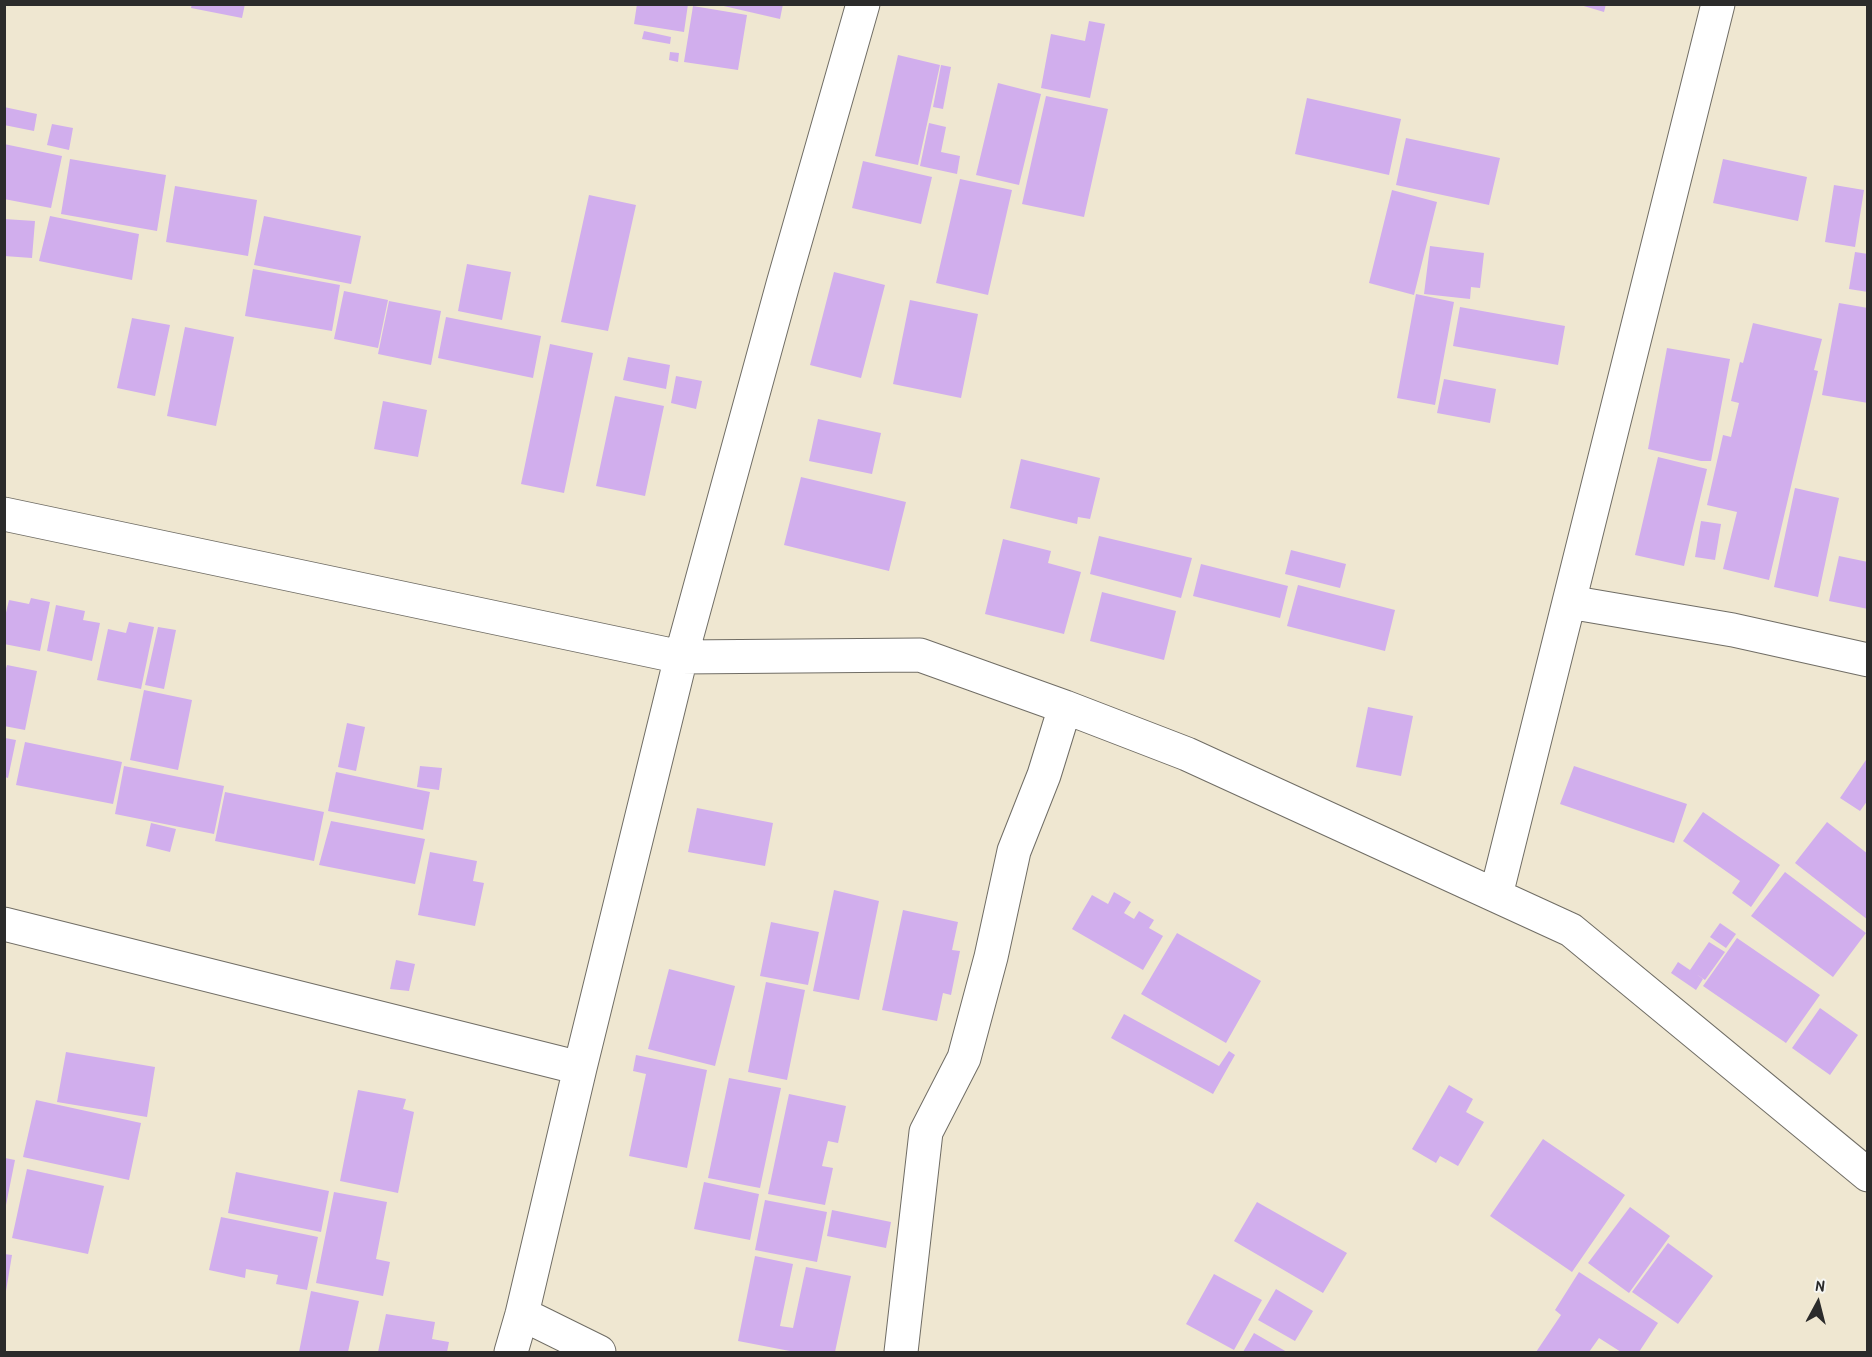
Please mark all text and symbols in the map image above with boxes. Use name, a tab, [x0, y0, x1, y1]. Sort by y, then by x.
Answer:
north arrow	[1788, 1273, 1848, 1333]
text: N	[1815, 1274, 1826, 1297]

